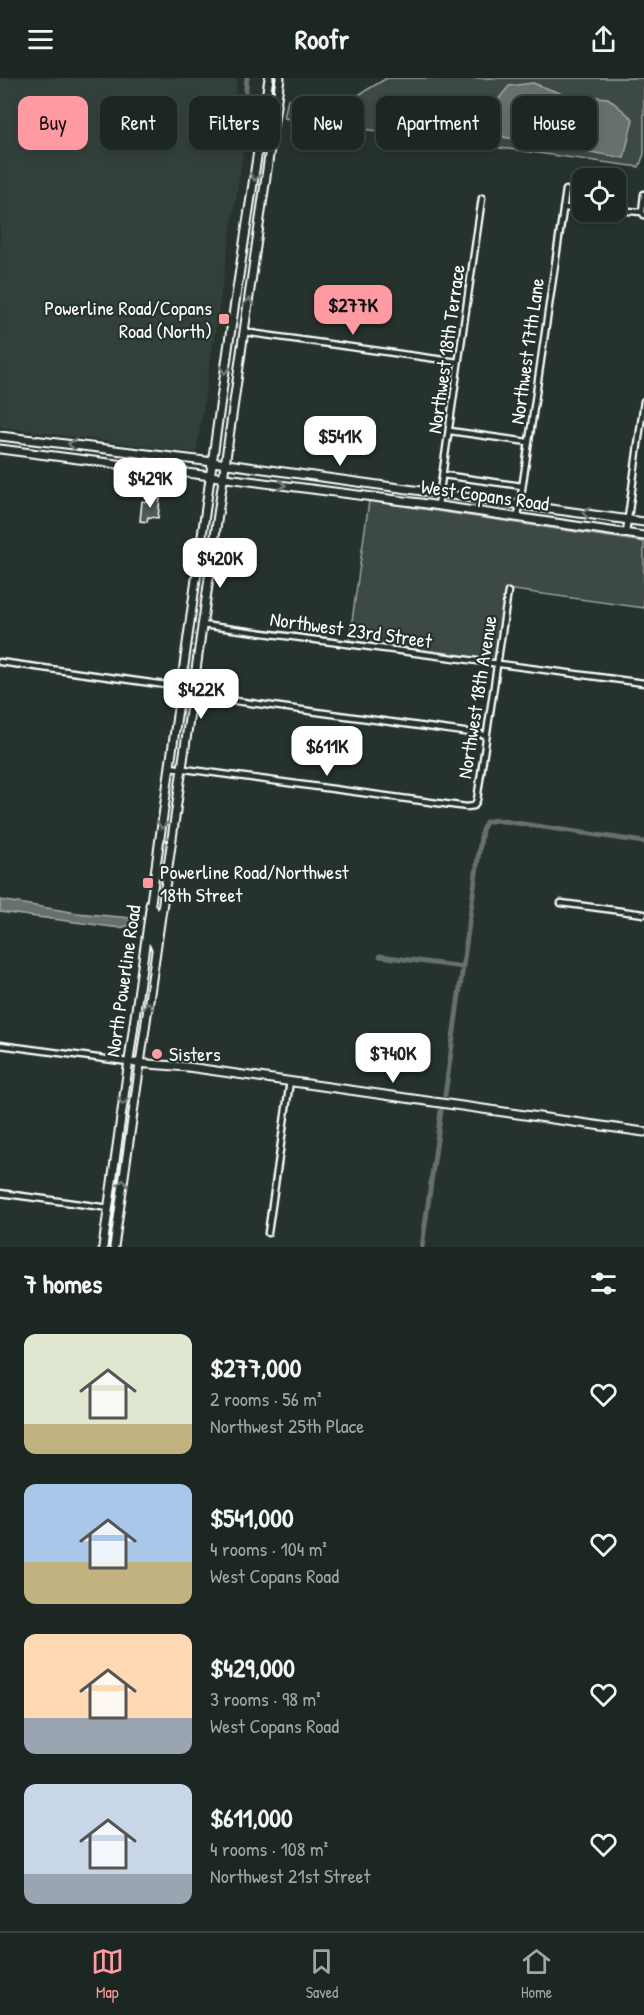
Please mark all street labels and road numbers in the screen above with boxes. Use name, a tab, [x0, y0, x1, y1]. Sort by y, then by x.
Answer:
street label: Northwest 18th Terrace	[420, 263, 471, 435]
street label: Northwest 17th Lane	[503, 276, 550, 426]
street label: West Copans Road	[419, 472, 551, 517]
street label: Northwest 23rd Street	[268, 605, 435, 654]
street label: Northwest 18th Avenue	[450, 613, 503, 780]
street label: North Powerline Road	[98, 903, 147, 1059]

